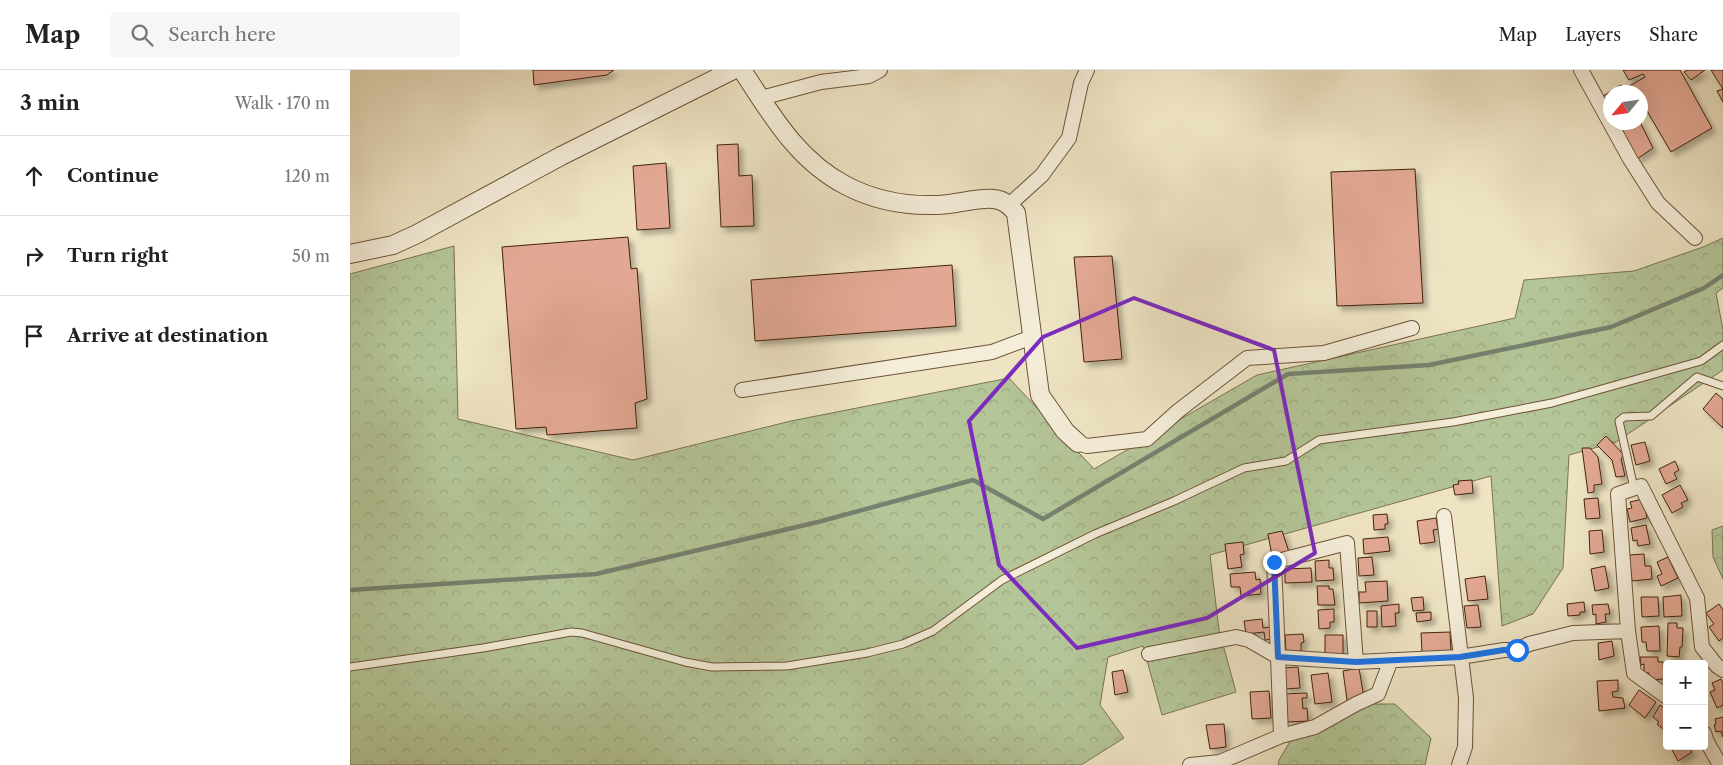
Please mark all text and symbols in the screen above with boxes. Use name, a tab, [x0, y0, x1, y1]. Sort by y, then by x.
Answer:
search box	[110, 12, 460, 57]
text: Map	[25, 20, 80, 49]
icon: search	[128, 21, 156, 49]
text: Search here	[168, 23, 276, 46]
text: Map	[1499, 24, 1537, 46]
text: Layers	[1565, 24, 1621, 46]
text: Share	[1649, 24, 1698, 46]
north arrow	[1603, 85, 1648, 130]
text: 3 min	[20, 90, 80, 115]
text: Walk · 170 m	[235, 93, 330, 113]
icon: ahead	[20, 162, 48, 190]
text: Continue	[67, 164, 159, 187]
text: 120 m	[285, 166, 330, 186]
icon: right	[20, 242, 48, 270]
text: Turn right	[67, 244, 168, 267]
text: 50 m	[292, 246, 330, 266]
icon: arrive	[20, 322, 48, 350]
text: Arrive at destination	[67, 324, 268, 347]
route end	[1263, 551, 1286, 574]
route start	[1506, 639, 1529, 662]
map controls	[1663, 660, 1708, 750]
button: +	[1663, 660, 1708, 705]
button: −	[1663, 705, 1708, 750]

